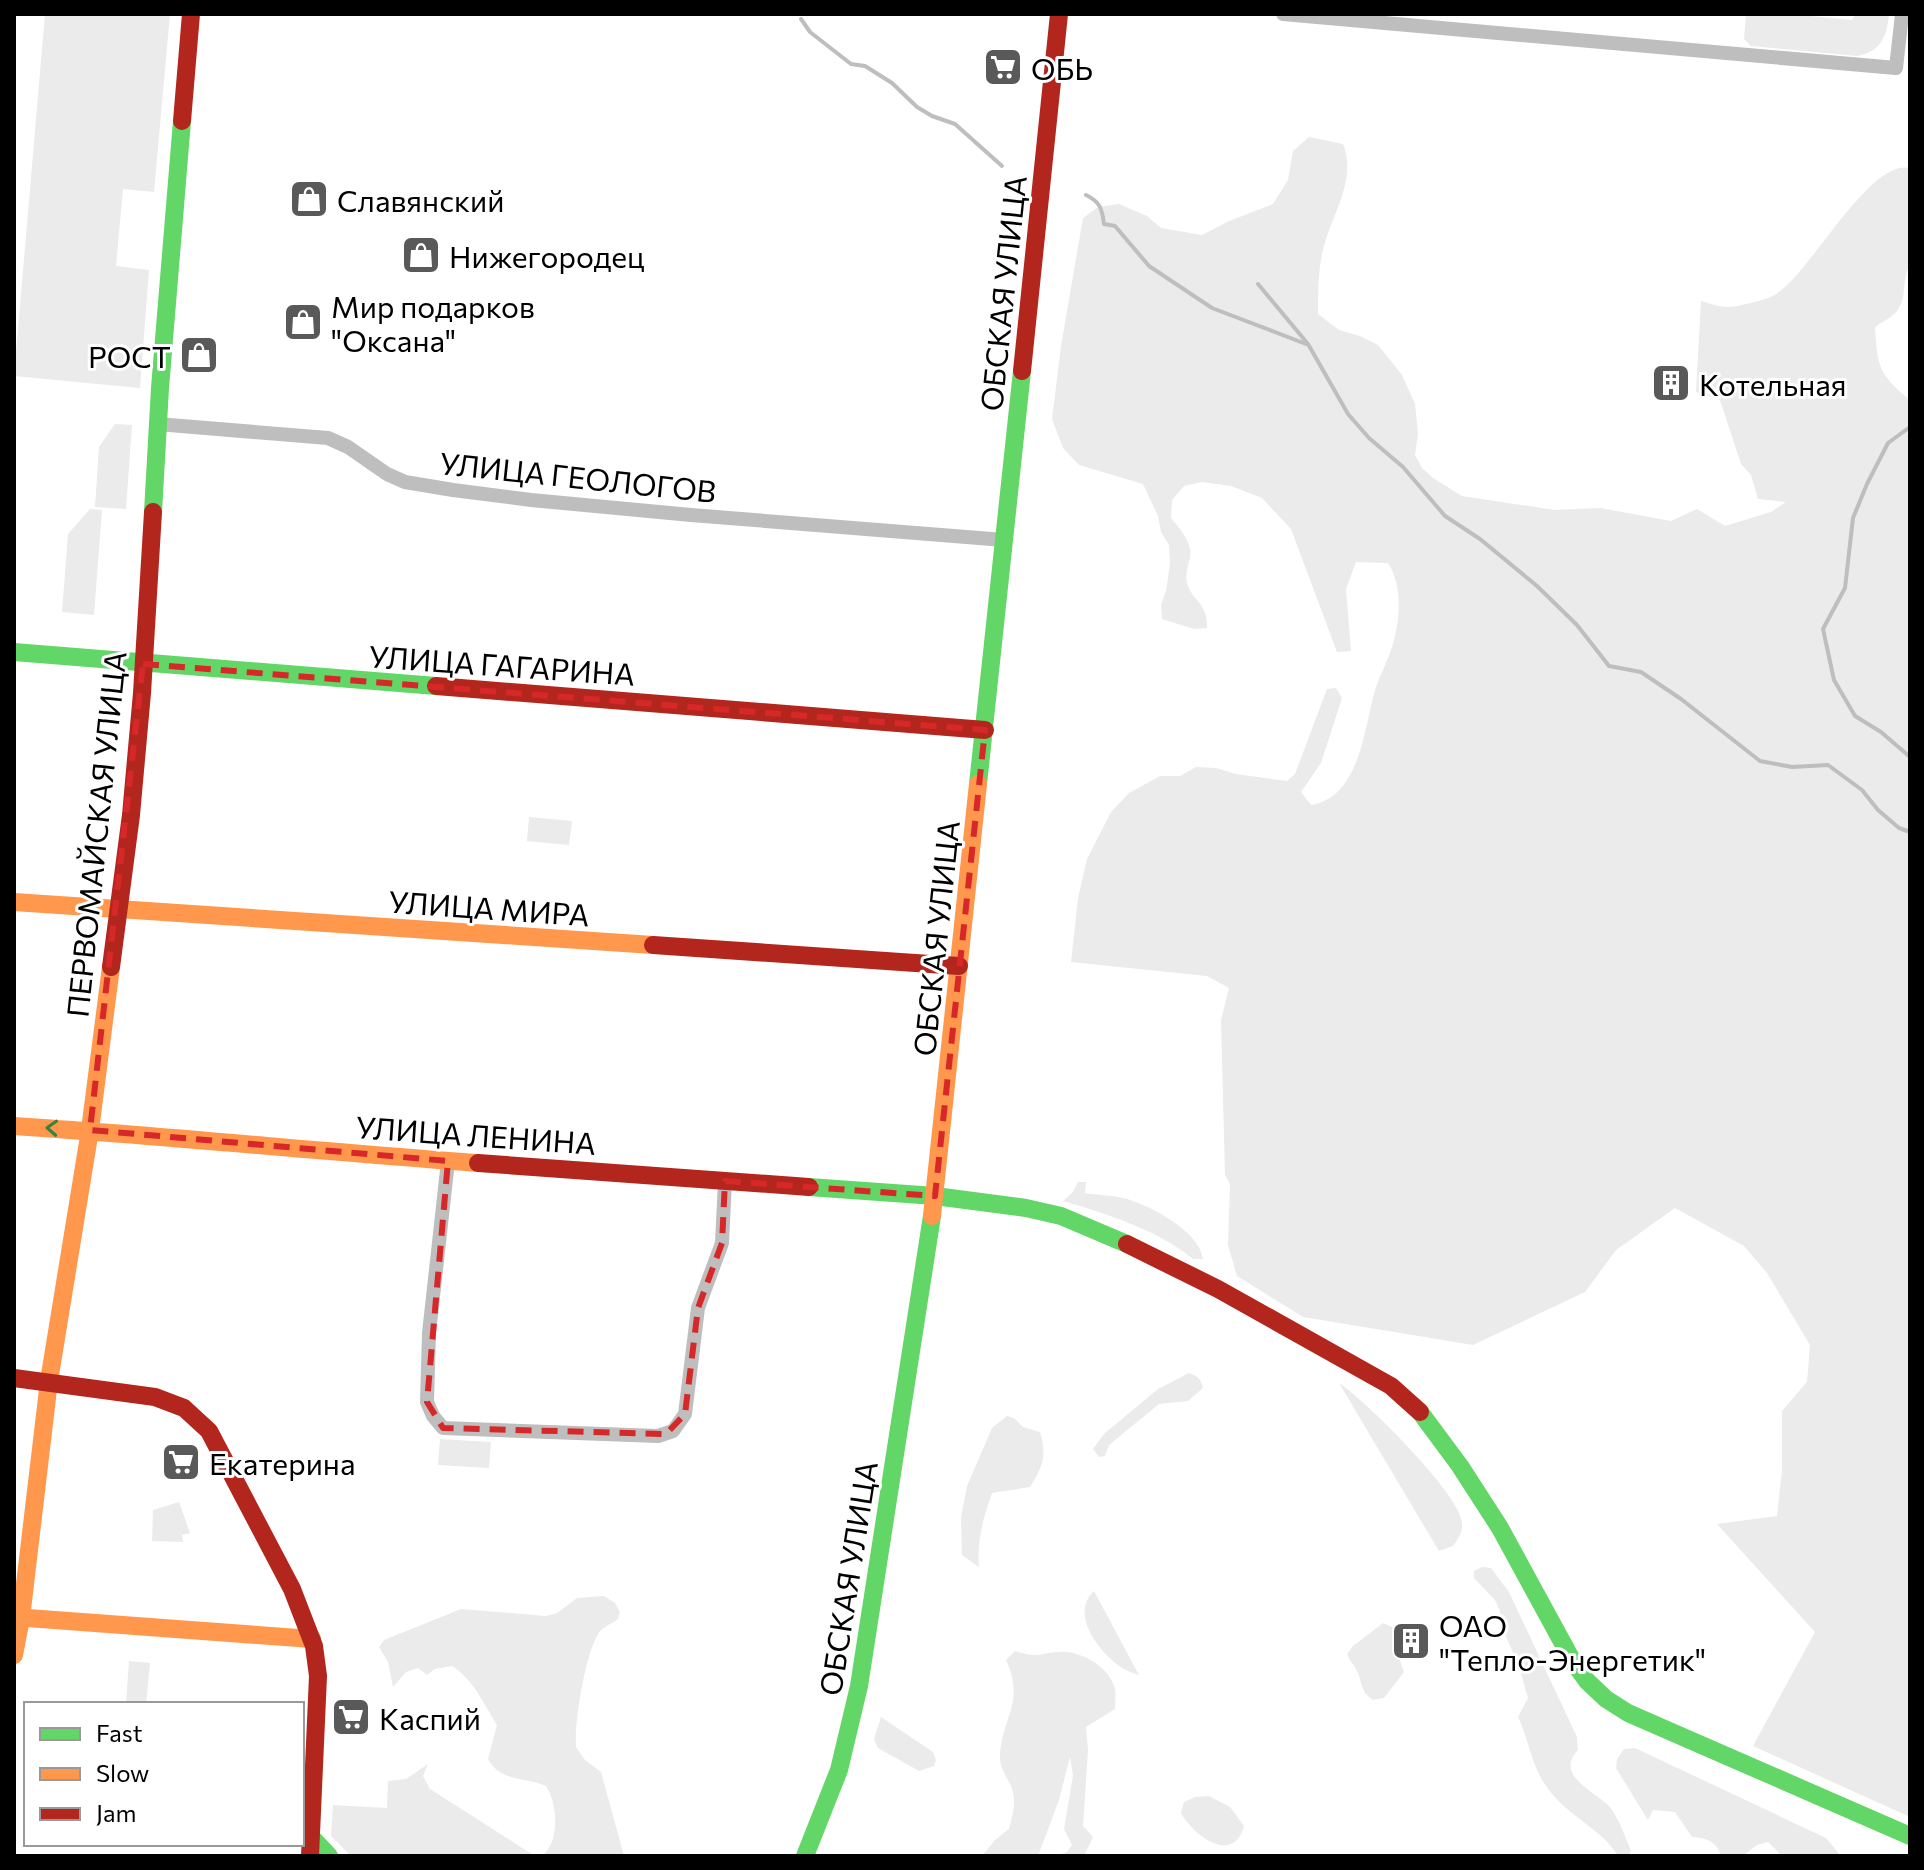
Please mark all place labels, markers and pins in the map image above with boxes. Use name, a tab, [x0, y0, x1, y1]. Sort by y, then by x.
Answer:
supermarket icon: ОБЬ	[982, 46, 1024, 88]
place label: ОБЬ	[1031, 49, 1093, 86]
shop icon: Славянский	[288, 178, 330, 220]
place label: Славянский	[337, 181, 505, 218]
shop icon: Нижегородец	[400, 234, 442, 276]
place label: Нижегородец	[449, 237, 645, 274]
place label: Мир подарков "Оксана"	[331, 287, 535, 358]
shop icon: Мир подарков "Оксана"	[282, 301, 324, 343]
shop icon: РОСТ	[178, 334, 220, 376]
place label: РОСТ	[88, 337, 171, 374]
building icon: Котельная	[1650, 362, 1692, 404]
place label: Котельная	[1699, 365, 1847, 402]
supermarket icon: Екатерина	[160, 1441, 202, 1483]
place label: Екатерина	[209, 1444, 356, 1481]
place label: ОАО "Тепло-Энергетик"	[1439, 1606, 1706, 1677]
building icon: ОАО "Тепло-Энергетик"	[1390, 1620, 1432, 1662]
supermarket icon: Каспий	[330, 1696, 372, 1738]
place label: Каспий	[379, 1699, 481, 1736]

